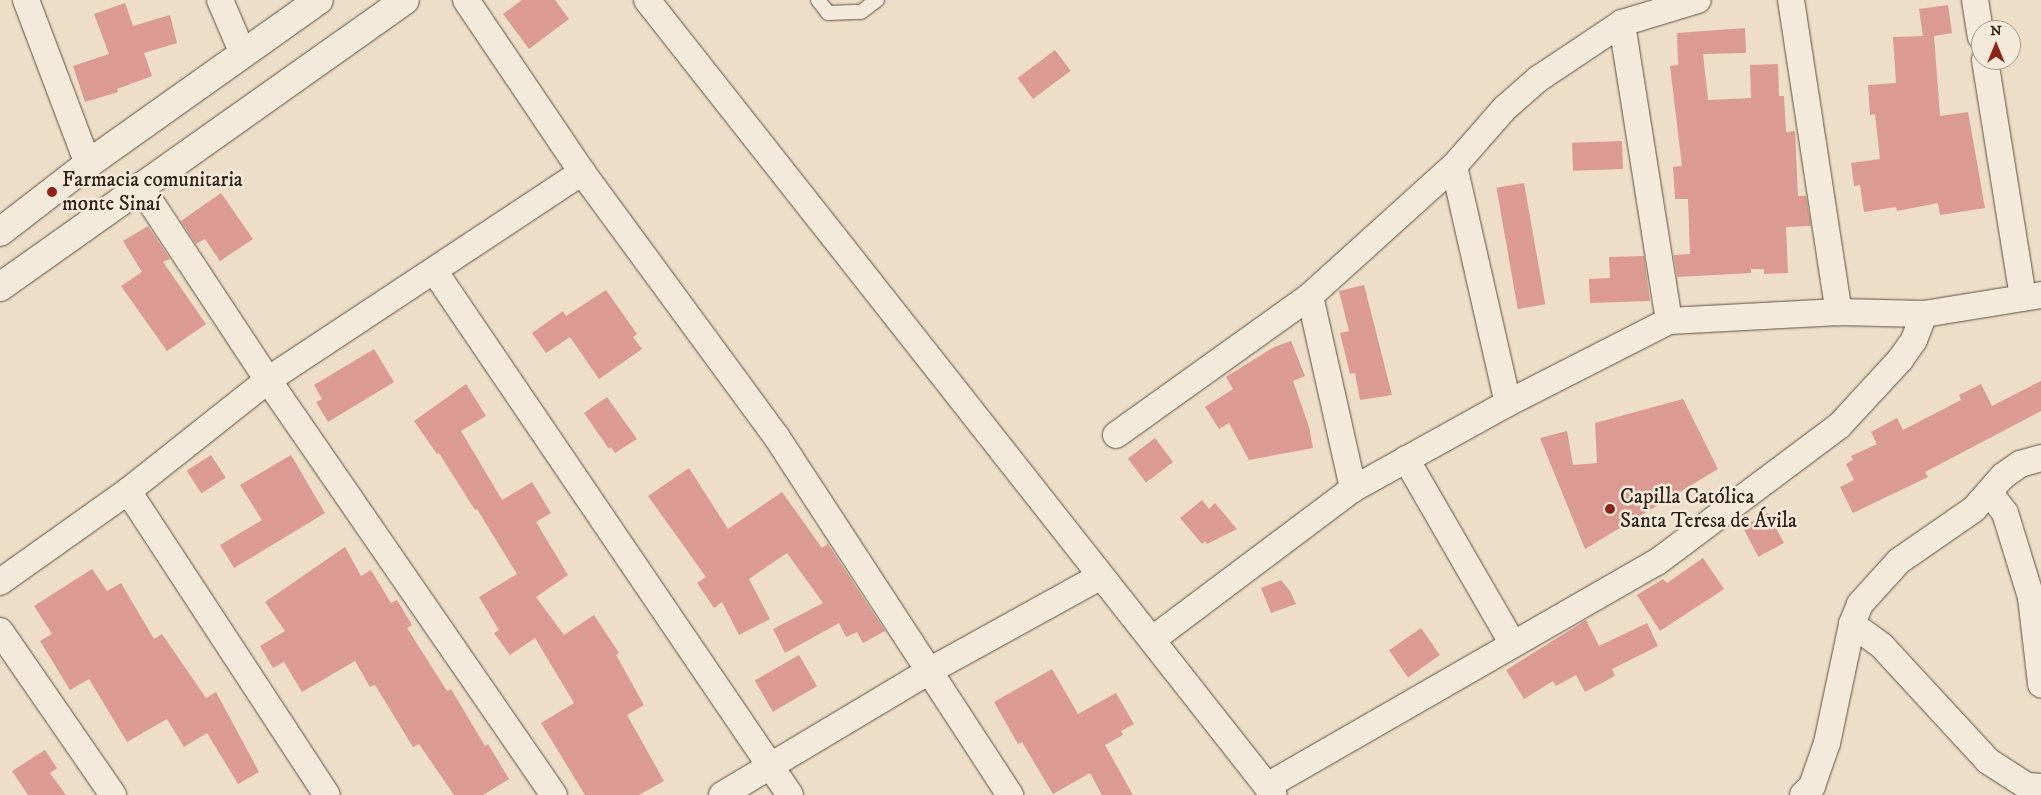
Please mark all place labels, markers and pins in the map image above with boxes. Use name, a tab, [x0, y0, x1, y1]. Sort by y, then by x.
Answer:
place label: Farmacia comunitaria monte Sinaí	[62, 167, 243, 217]
marker: Farmacia comunitaria monte Sinaí	[46, 186, 58, 198]
place label: Capilla Católica Santa Teresa de Ávila	[1620, 484, 1797, 534]
marker: Capilla Católica Santa Teresa de Ávila	[1604, 503, 1616, 515]

